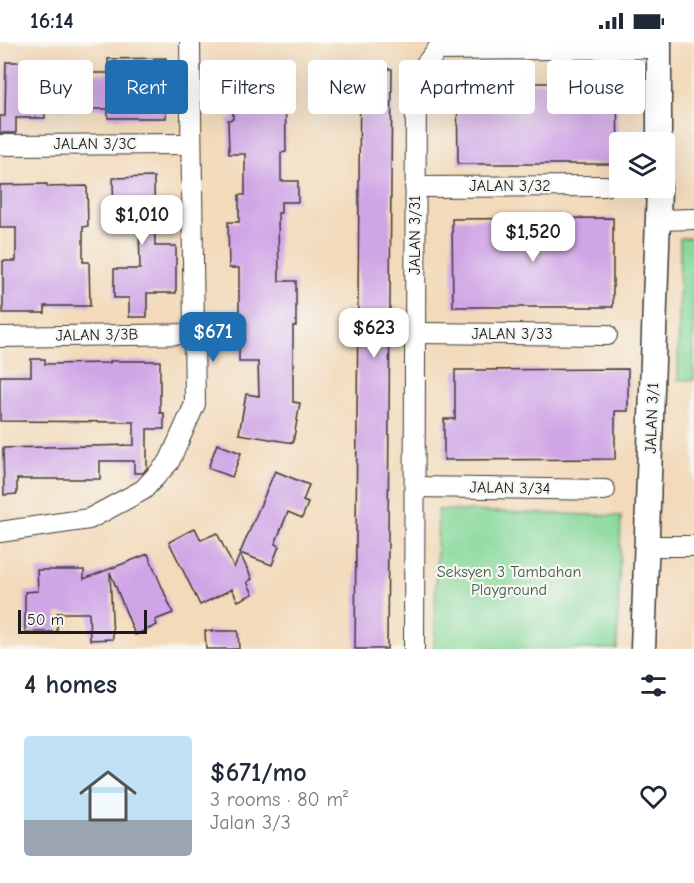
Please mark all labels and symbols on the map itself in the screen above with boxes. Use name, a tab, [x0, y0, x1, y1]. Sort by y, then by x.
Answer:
street label: JALAN 3/3C	[54, 135, 137, 153]
street label: JALAN 3/32	[469, 177, 551, 195]
pin: $1,010	[93, 195, 191, 246]
street label: JALAN 3/31	[406, 195, 424, 275]
pin: $1,520	[484, 212, 582, 263]
pin: $623	[338, 308, 410, 359]
pin: $671	[177, 312, 249, 363]
street label: JALAN 3/3B	[55, 325, 139, 345]
street label: JALAN 3/33	[471, 325, 553, 343]
street label: JALAN 3/1	[642, 382, 662, 454]
street label: JALAN 3/34	[469, 478, 551, 498]
park label: Seksyen 3 Tambahan Playground	[437, 563, 581, 599]
scale bar	[18, 607, 147, 634]

